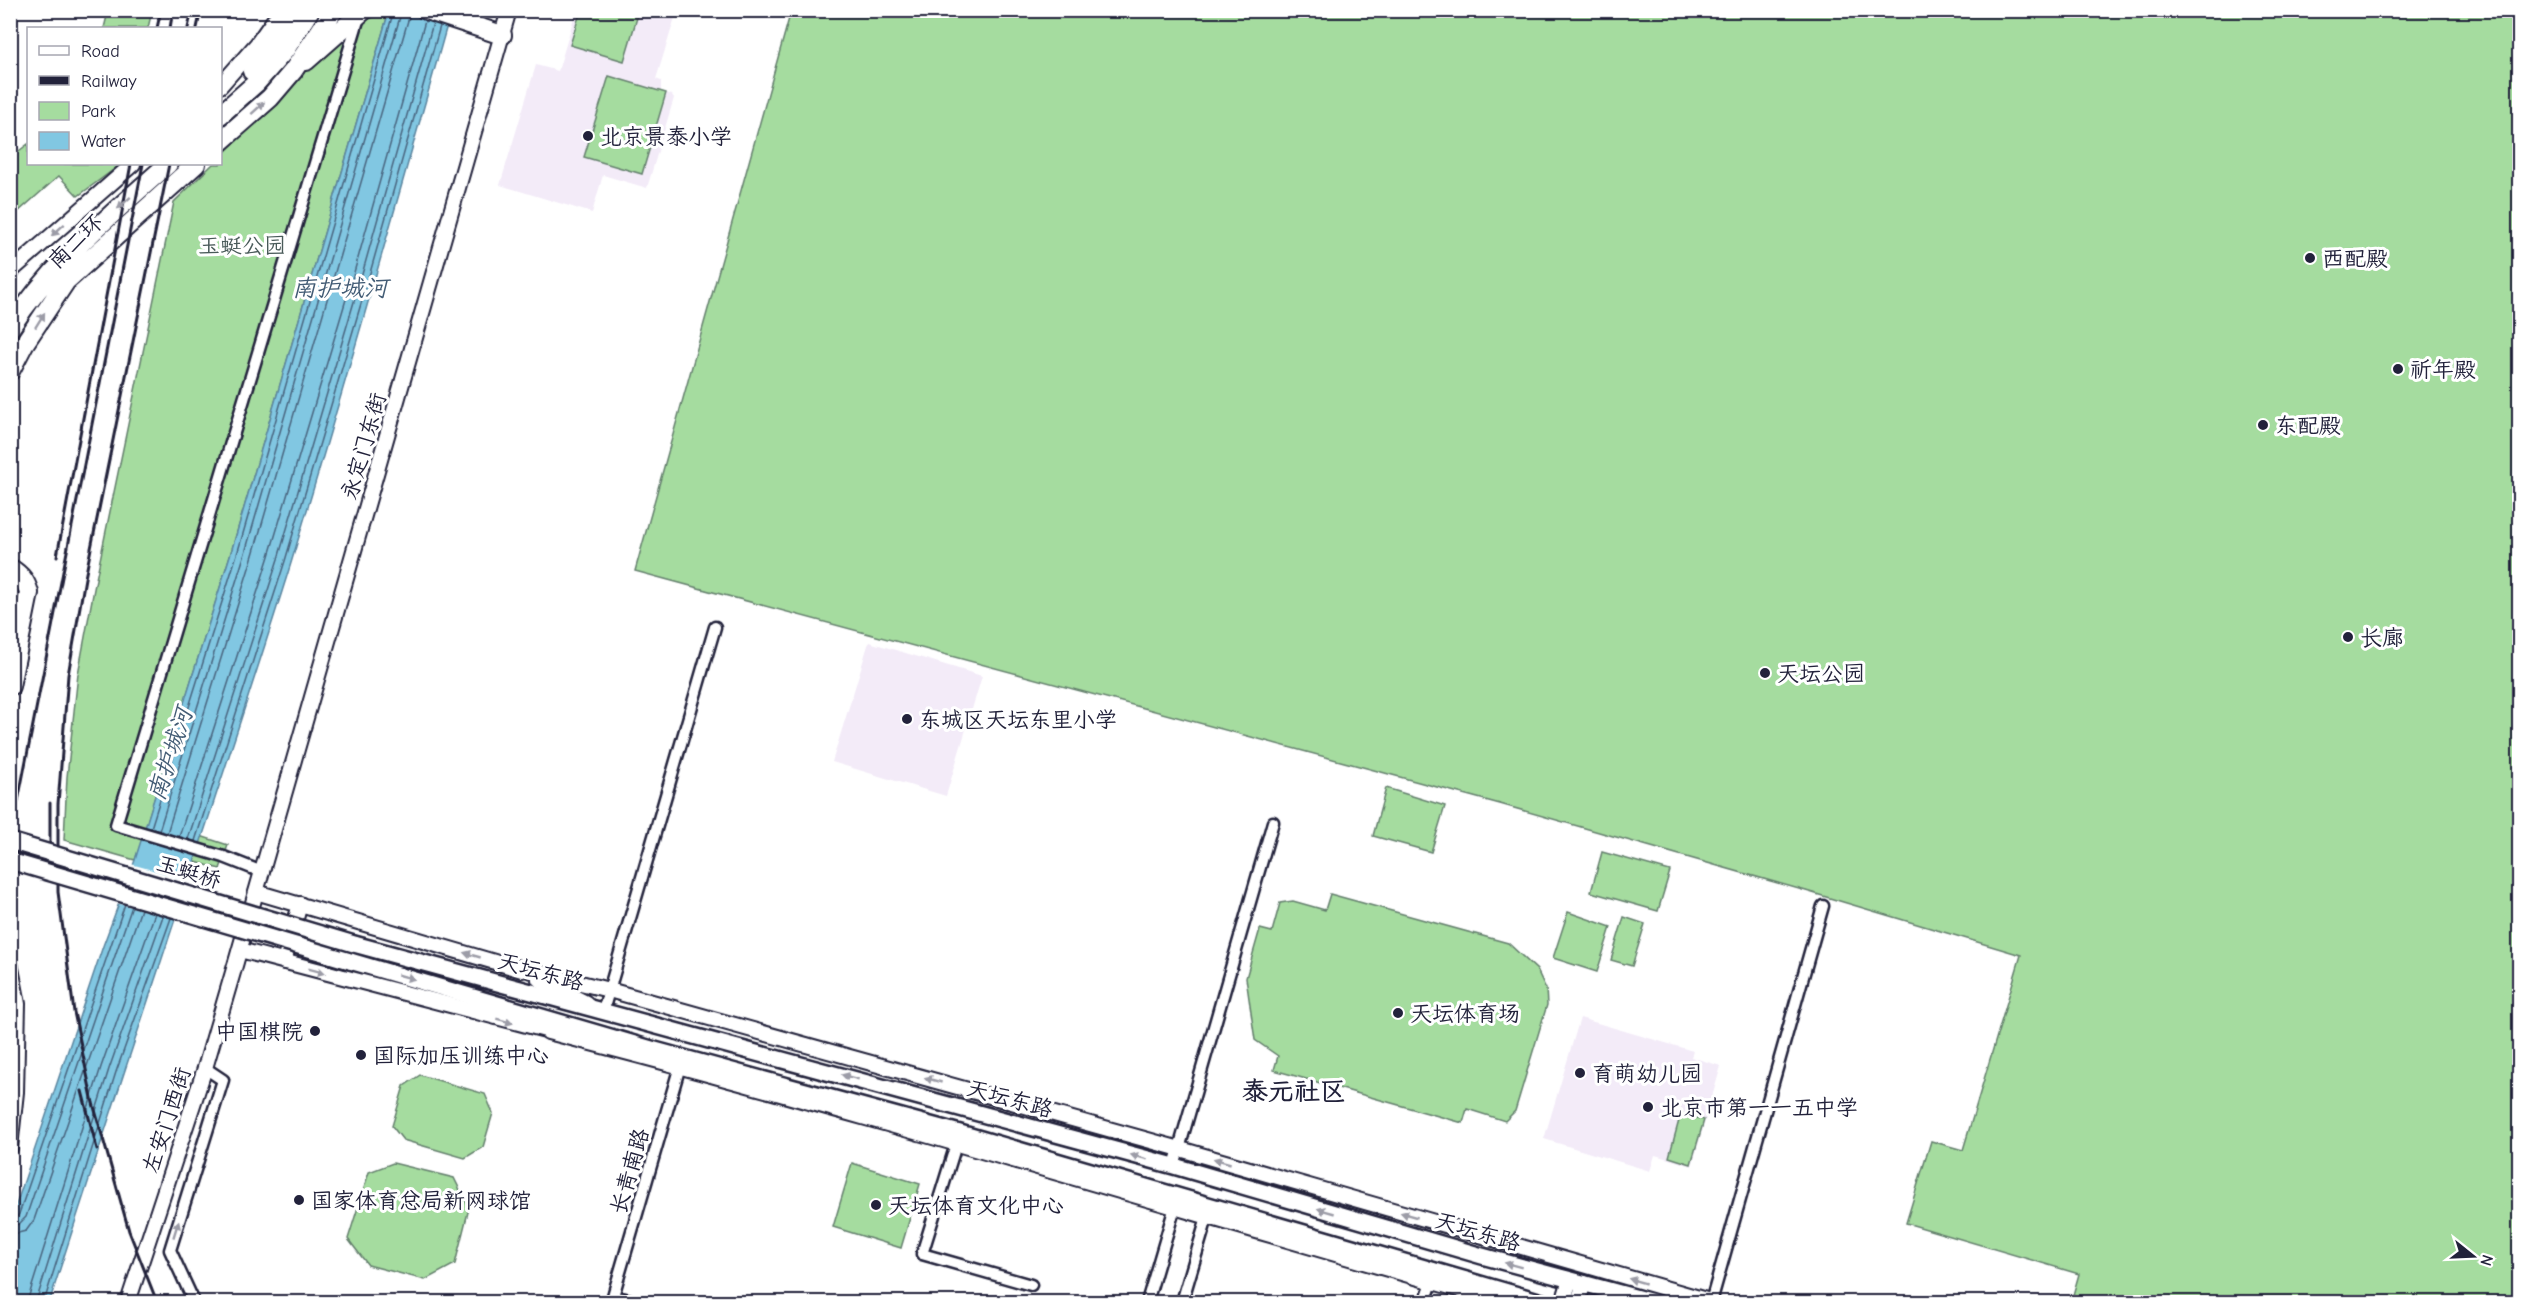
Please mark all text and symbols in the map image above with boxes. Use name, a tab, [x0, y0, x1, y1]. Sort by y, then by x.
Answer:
legend	[27, 27, 222, 165]
text: Road	[81, 41, 120, 62]
text: Railway	[81, 71, 138, 92]
text: Park	[81, 101, 116, 122]
one-way arrow	[250, 102, 265, 115]
place label: 北京景泰小学	[600, 124, 732, 150]
marker: 北京景泰小学	[581, 129, 595, 143]
text: Water	[81, 131, 126, 152]
one-way arrow	[117, 196, 132, 210]
street label: 南二环	[43, 209, 108, 274]
one-way arrow	[50, 223, 65, 237]
park label: 玉蜓公园	[198, 233, 286, 259]
place label: 西配殿	[2322, 246, 2388, 272]
marker: 西配殿	[2303, 251, 2317, 265]
water label: 南护城河	[292, 274, 392, 302]
one-way arrow	[34, 312, 45, 328]
place label: 祈年殿	[2410, 357, 2476, 383]
marker: 祈年殿	[2391, 362, 2405, 376]
street label: 永定门东街	[336, 390, 392, 503]
place label: 东配殿	[2275, 413, 2341, 439]
marker: 东配殿	[2256, 418, 2270, 432]
place label: 长廊	[2360, 625, 2404, 651]
marker: 长廊	[2341, 630, 2355, 644]
place label: 天坛公园	[1777, 661, 1865, 687]
marker: 天坛公园	[1758, 666, 1772, 680]
water label: 南护城河	[142, 700, 199, 804]
place label: 东城区天坛东里小学	[919, 707, 1117, 733]
marker: 东城区天坛东里小学	[900, 712, 914, 726]
street label: 玉蜓桥	[153, 850, 224, 894]
street label: 天坛东路	[495, 948, 587, 996]
one-way arrow	[463, 949, 481, 959]
one-way arrow	[308, 967, 326, 976]
one-way arrow	[397, 973, 415, 982]
place label: 天坛体育场	[1410, 1001, 1520, 1027]
marker: 天坛体育场	[1391, 1006, 1405, 1020]
one-way arrow	[496, 1016, 514, 1026]
place label: 中国棋院	[215, 1019, 303, 1045]
marker: 中国棋院	[308, 1024, 322, 1038]
place label: 国际加压训练中心	[373, 1043, 549, 1069]
marker: 国际加压训练中心	[354, 1048, 368, 1062]
place label: 育萌幼儿园	[1592, 1061, 1702, 1087]
street label: 左安门西街	[138, 1064, 196, 1177]
marker: 育萌幼儿园	[1573, 1066, 1587, 1080]
one-way arrow	[840, 1072, 858, 1081]
one-way arrow	[923, 1075, 941, 1084]
street label: 天坛东路	[964, 1075, 1056, 1123]
district label: 泰元社区	[1242, 1077, 1346, 1107]
place label: 北京市第一一五中学	[1660, 1095, 1858, 1121]
marker: 北京市第一一五中学	[1641, 1100, 1655, 1114]
street label: 长青南路	[605, 1125, 655, 1217]
one-way arrow	[1130, 1151, 1148, 1161]
one-way arrow	[1212, 1156, 1230, 1165]
place label: 国家体育总局新网球馆	[311, 1188, 531, 1214]
marker: 国家体育总局新网球馆	[292, 1193, 306, 1207]
place label: 天坛体育文化中心	[888, 1193, 1064, 1219]
marker: 天坛体育文化中心	[869, 1198, 883, 1212]
one-way arrow	[1317, 1206, 1335, 1215]
street label: 天坛东路	[1432, 1207, 1524, 1257]
one-way arrow	[1400, 1209, 1418, 1219]
one-way arrow	[172, 1220, 182, 1238]
north arrow	[2443, 1226, 2503, 1286]
text: N	[2476, 1253, 2496, 1268]
one-way arrow	[1504, 1260, 1522, 1269]
one-way arrow	[1627, 1275, 1646, 1285]

